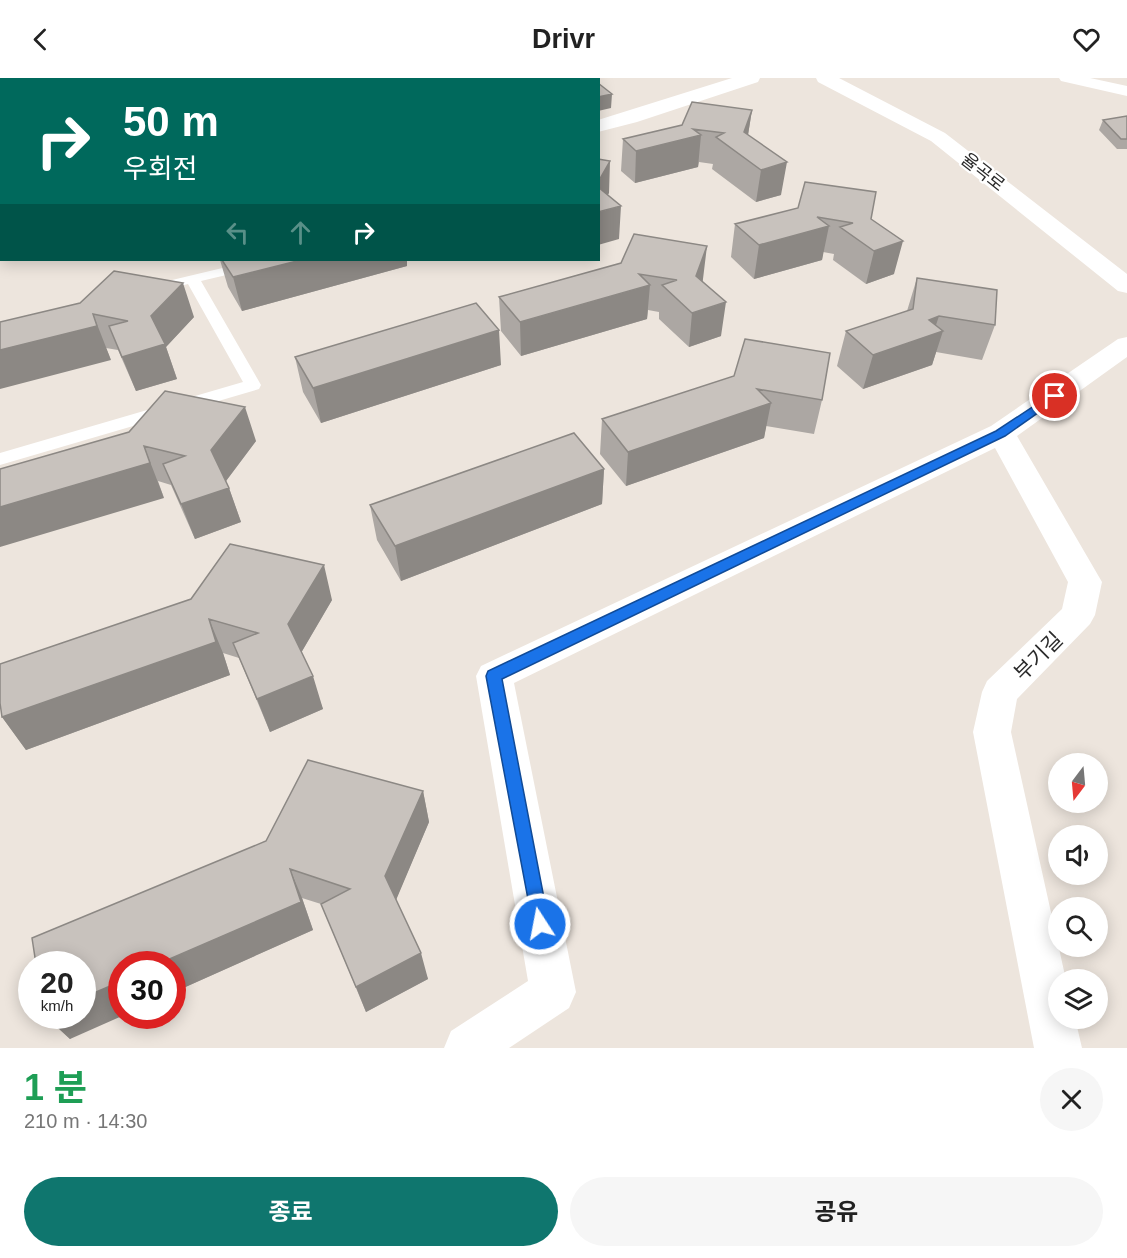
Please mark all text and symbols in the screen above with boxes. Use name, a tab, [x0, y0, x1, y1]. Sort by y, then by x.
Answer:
icon: back	[24, 23, 57, 56]
icon: heart	[1070, 23, 1103, 56]
text: Drivr	[532, 24, 595, 54]
text: 50 m	[123, 98, 219, 145]
icon: right	[24, 102, 102, 180]
street label: 율곡로	[957, 149, 1009, 195]
text: 우회전	[123, 154, 198, 184]
icon: left	[221, 216, 254, 249]
icon: ahead	[284, 216, 317, 249]
icon: right	[347, 216, 380, 249]
pin	[1029, 370, 1080, 421]
icon: arrive	[1038, 379, 1071, 412]
street label: 부기길	[1009, 627, 1067, 685]
north arrow	[1048, 753, 1108, 813]
map controls	[1048, 753, 1108, 1029]
button: sound	[1048, 825, 1108, 885]
position arrow	[508, 892, 572, 956]
button: search	[1048, 897, 1108, 957]
speed limit sign: 30	[108, 951, 186, 1029]
text: 20	[40, 966, 74, 999]
button: layers	[1048, 969, 1108, 1029]
text: km/h	[41, 997, 73, 1014]
text: 1 분	[24, 1067, 87, 1108]
button: close	[1040, 1068, 1103, 1131]
text: 210 m · 14:30	[24, 1110, 147, 1132]
button: 종료	[24, 1177, 558, 1246]
button: 공유	[570, 1177, 1103, 1246]

